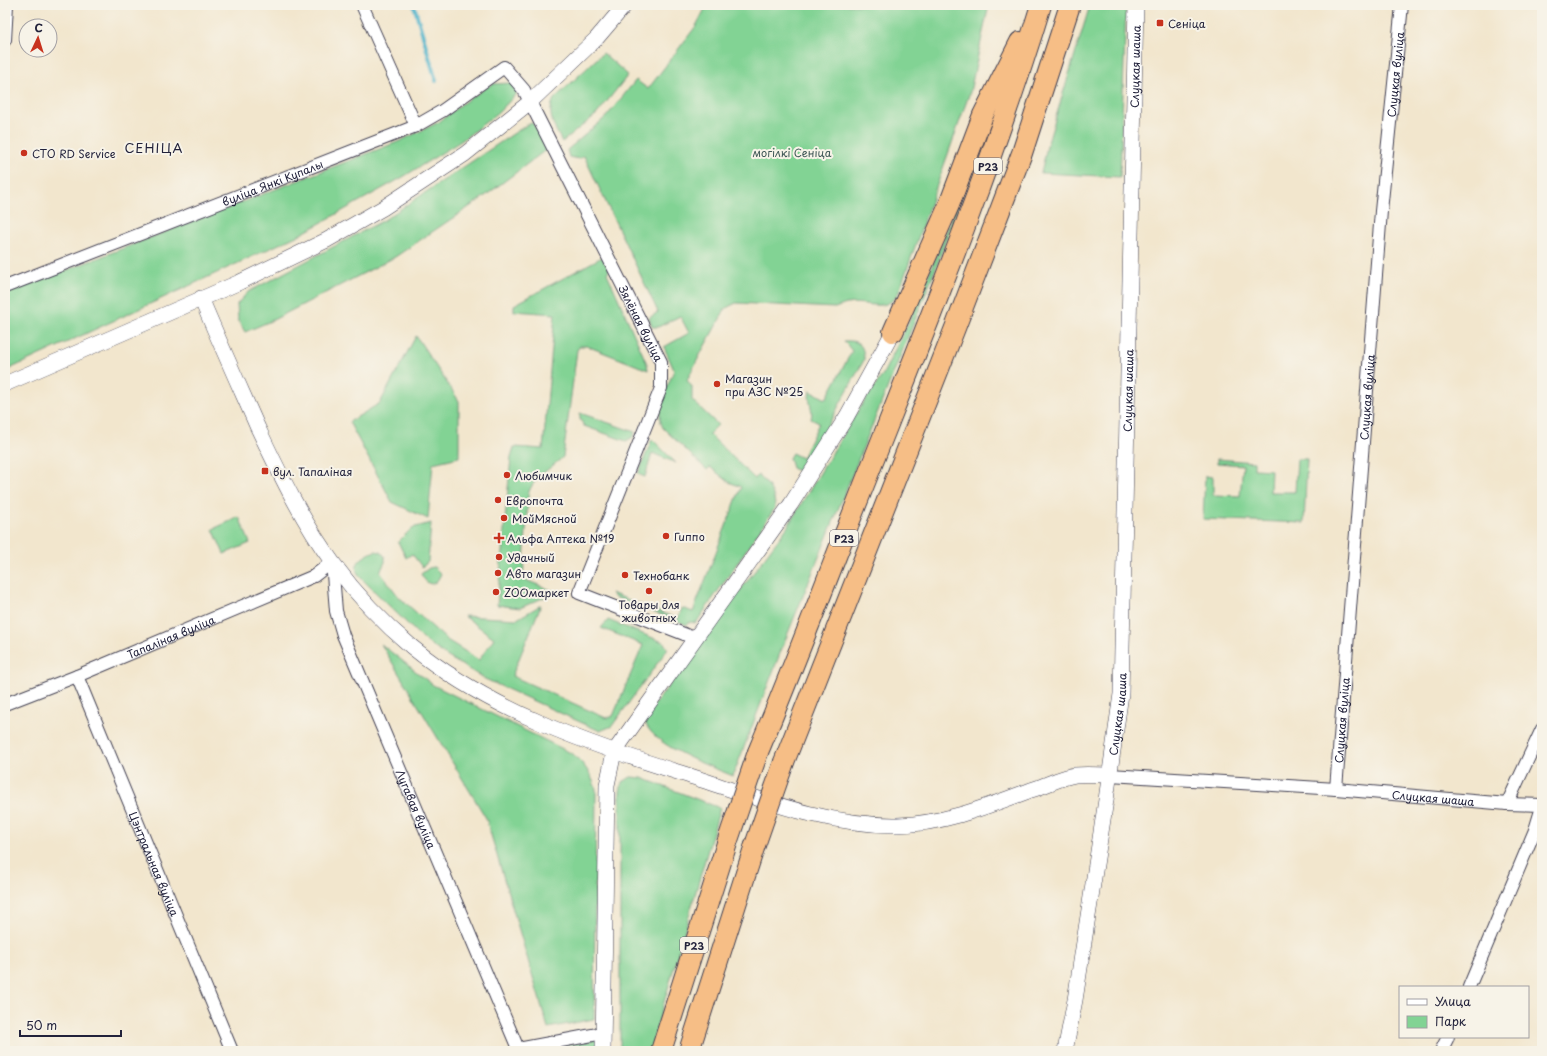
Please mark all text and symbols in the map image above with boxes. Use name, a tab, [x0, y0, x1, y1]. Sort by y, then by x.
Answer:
place label: Сеніца	[1168, 15, 1206, 32]
north arrow	[18, 18, 58, 58]
marker: Сеніца	[1155, 18, 1165, 28]
text: С	[34, 19, 43, 36]
street label: Слуцкая шаша	[1125, 25, 1144, 108]
street label: Слуцкая вуліца	[1382, 31, 1408, 118]
district label: СЕНІЦА	[125, 138, 183, 157]
park label: могілкі Сеніца	[753, 144, 832, 161]
place label: СТО RD Service	[32, 145, 116, 162]
marker: СТО RD Service	[19, 148, 29, 158]
street label: вуліца Янкі Купалы	[219, 155, 325, 210]
road number: Р23	[974, 158, 1002, 174]
street label: Зялёная вуліца	[615, 282, 668, 365]
street label: Слуцкая шаша	[1118, 349, 1137, 432]
street label: Слуцкая вуліца	[1355, 353, 1378, 441]
place label: Магазин при АЗС №25	[725, 370, 803, 400]
marker: Магазин при АЗС №25	[712, 379, 722, 389]
place label: вул. Тапаліная	[273, 463, 352, 480]
marker: вул. Тапаліная	[260, 466, 270, 476]
place label: Любимчик	[515, 467, 572, 484]
marker: Любимчик	[502, 470, 512, 480]
place label: Европочта	[506, 492, 563, 509]
marker: Европочта	[493, 495, 503, 505]
place label: МойМясной	[512, 510, 577, 527]
marker: МойМясной	[499, 513, 509, 523]
place label: Гиппо	[674, 528, 705, 545]
place label: Альфа Аптека №19	[507, 530, 614, 547]
road number: Р23	[830, 530, 858, 546]
marker: Гиппо	[661, 531, 671, 541]
marker: Альфа Аптека №19	[494, 533, 504, 543]
place label: Удачный	[507, 549, 555, 566]
marker: Удачный	[494, 552, 504, 562]
place label: Авто магазин	[506, 565, 581, 582]
place label: Технобанк	[633, 567, 690, 584]
marker: Авто магазин	[493, 568, 503, 578]
marker: Технобанк	[620, 570, 630, 580]
place label: ZOOмаркет	[504, 584, 570, 601]
marker: Товары для животных	[644, 586, 654, 596]
marker: ZOOмаркет	[491, 587, 501, 597]
place label: Товары для животных	[618, 596, 680, 626]
street label: Тапаліная вуліца	[124, 610, 218, 663]
street label: Слуцкая шаша	[1104, 673, 1130, 756]
street label: Слуцкая вуліца	[1330, 676, 1353, 764]
street label: Лугавая вуліца	[392, 767, 441, 851]
street label: Слуцкая шаша	[1391, 785, 1475, 810]
street label: Цэнтральная вуліца	[125, 809, 184, 919]
road number: Р23	[680, 937, 708, 953]
legend	[1399, 986, 1529, 1038]
text: Улица	[1435, 992, 1471, 1010]
scale bar	[20, 1012, 121, 1038]
text: Парк	[1435, 1012, 1467, 1030]
text: 50 m	[26, 1016, 57, 1034]

